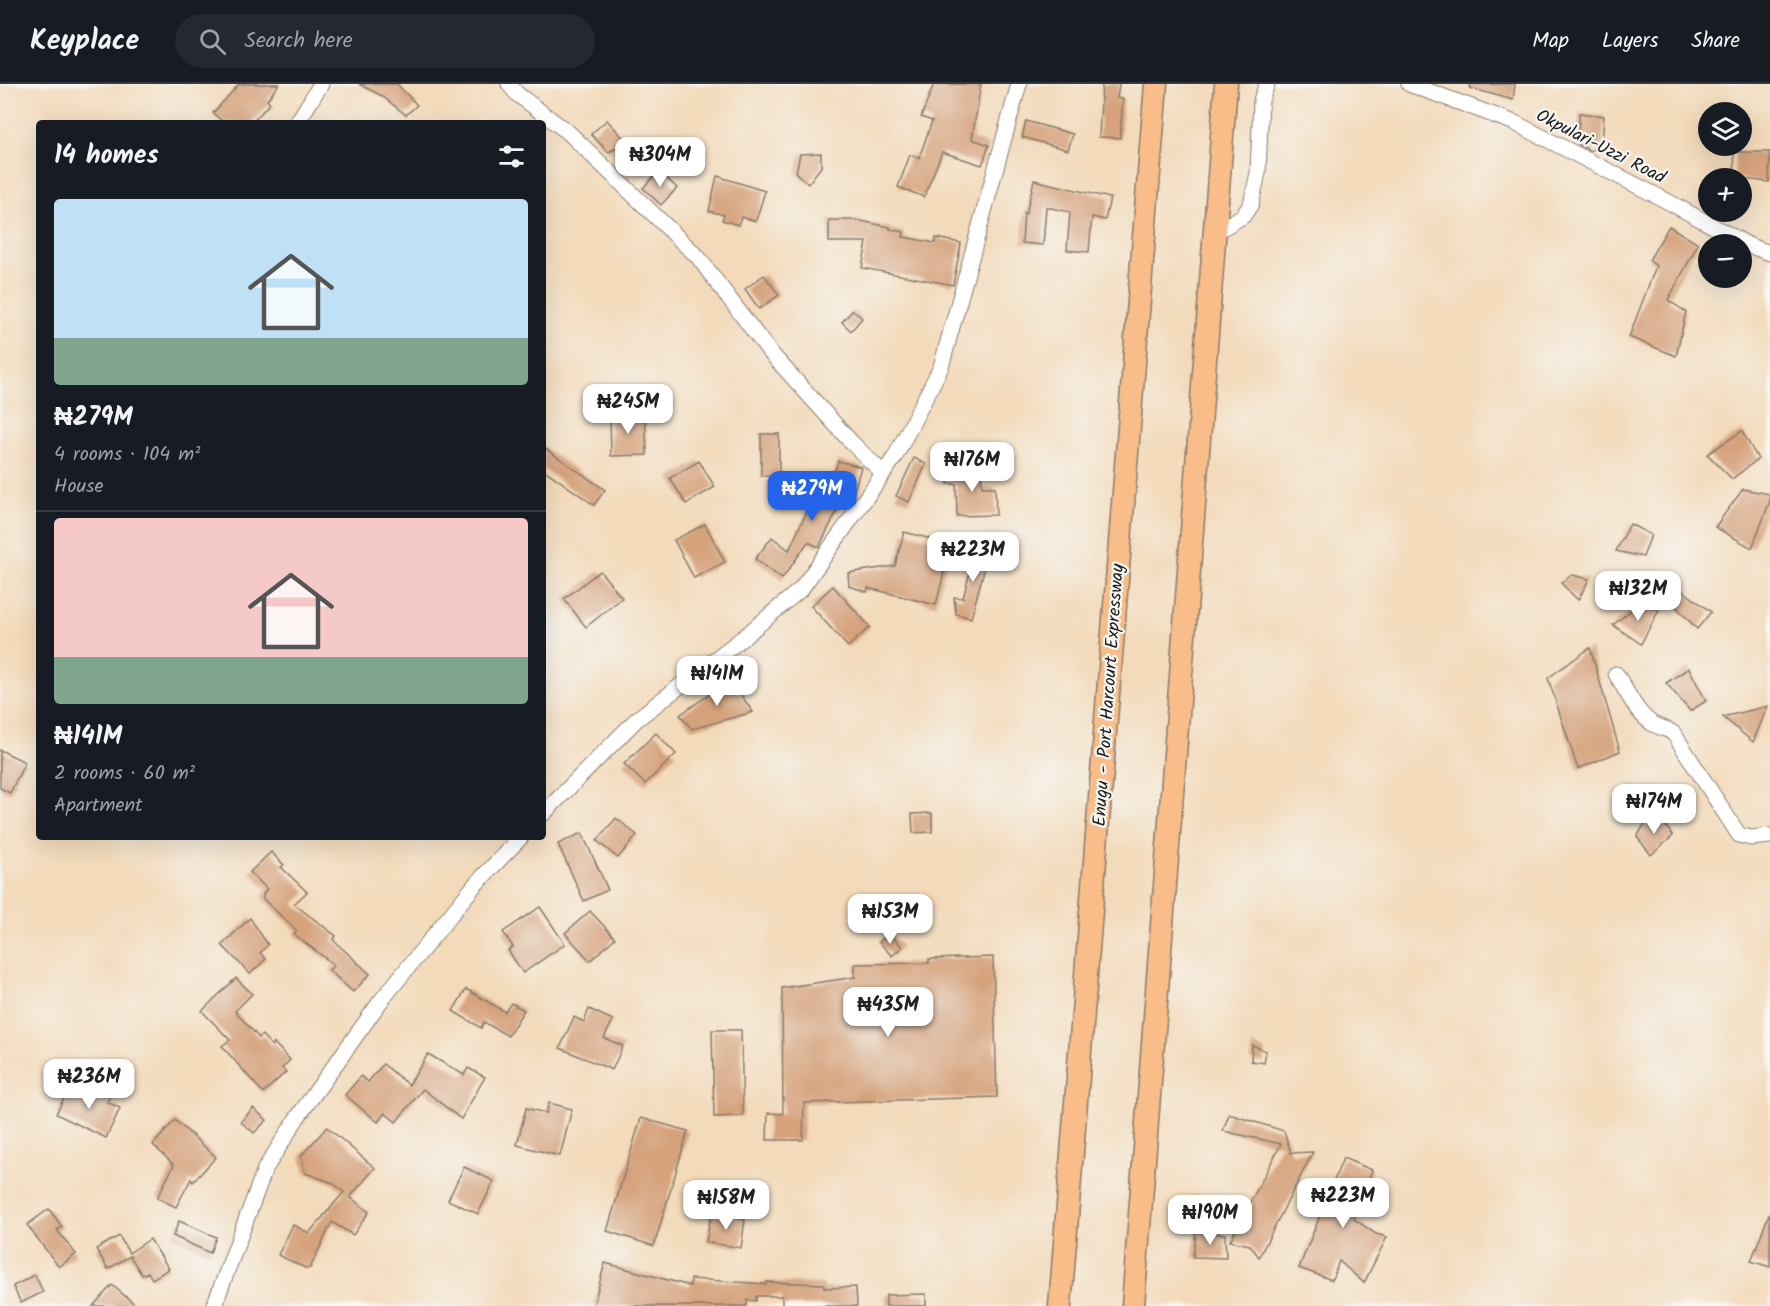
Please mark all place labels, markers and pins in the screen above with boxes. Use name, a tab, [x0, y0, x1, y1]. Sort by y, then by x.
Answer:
pin: ₦304M	[618, 137, 702, 188]
pin: ₦245M	[586, 384, 670, 435]
pin: ₦176M	[930, 442, 1014, 493]
pin: ₦279M	[770, 471, 854, 522]
pin: ₦223M	[931, 532, 1015, 583]
pin: ₦132M	[1596, 571, 1680, 622]
pin: ₦141M	[675, 656, 759, 707]
pin: ₦174M	[1612, 784, 1696, 835]
pin: ₦153M	[848, 894, 932, 945]
pin: ₦435M	[846, 987, 930, 1038]
pin: ₦236M	[47, 1059, 131, 1110]
pin: ₦223M	[1301, 1178, 1385, 1229]
pin: ₦158M	[684, 1180, 768, 1231]
pin: ₦190M	[1168, 1195, 1252, 1246]

